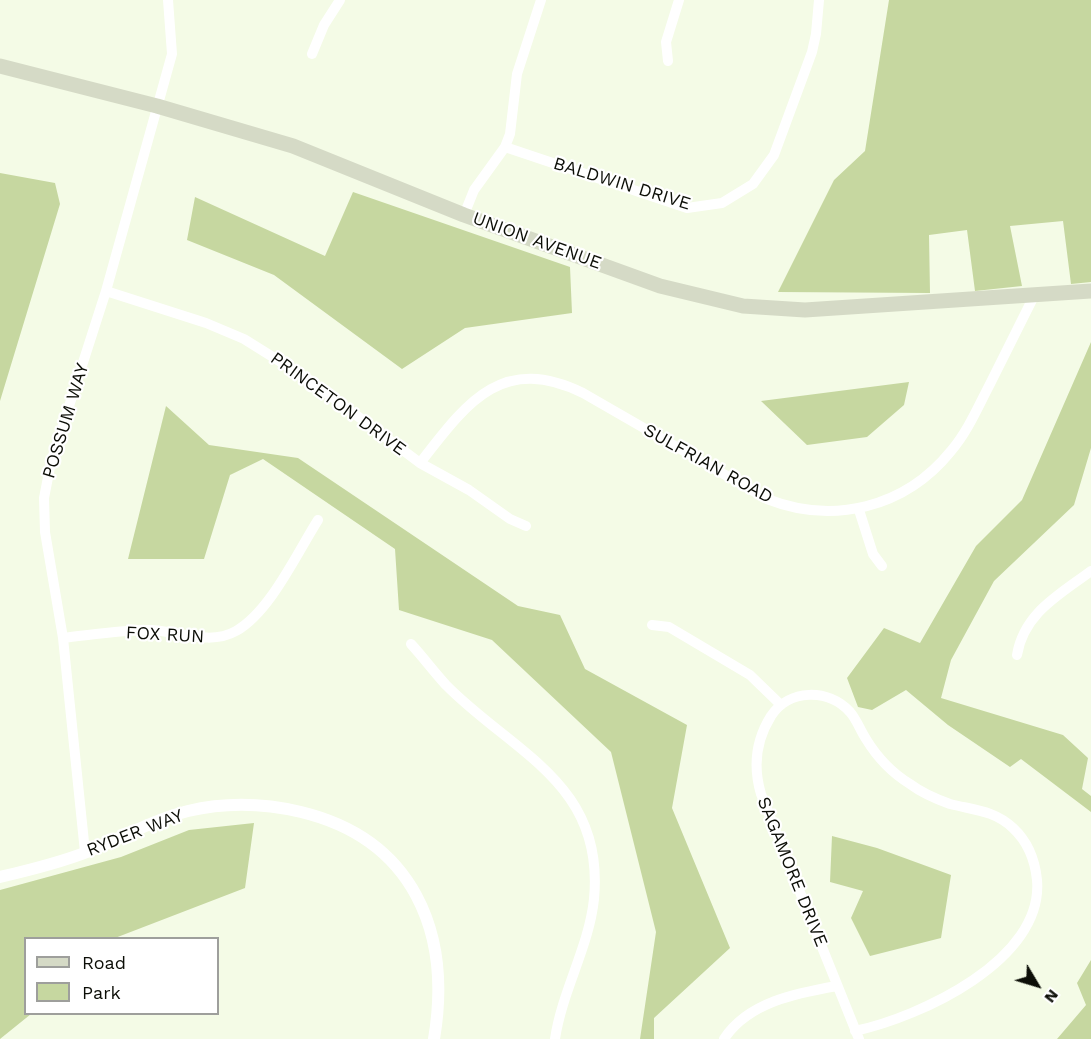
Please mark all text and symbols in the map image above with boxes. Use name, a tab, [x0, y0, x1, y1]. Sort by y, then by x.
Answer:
street label: BALDWIN DRIVE	[551, 153, 693, 215]
street label: UNION AVENUE	[470, 208, 604, 274]
street label: PRINCETON DRIVE	[266, 348, 410, 460]
street label: POSSUM WAY	[38, 361, 94, 481]
street label: SULFRIAN ROAD	[640, 420, 776, 508]
street label: FOX RUN	[125, 622, 205, 648]
street label: SAGAMORE DRIVE	[752, 794, 832, 950]
street label: RYDER WAY	[84, 805, 186, 861]
legend	[24, 937, 219, 1015]
text: Road	[82, 952, 126, 973]
north arrow	[1007, 955, 1067, 1015]
text: Park	[82, 982, 121, 1003]
text: N	[1040, 986, 1063, 1007]

